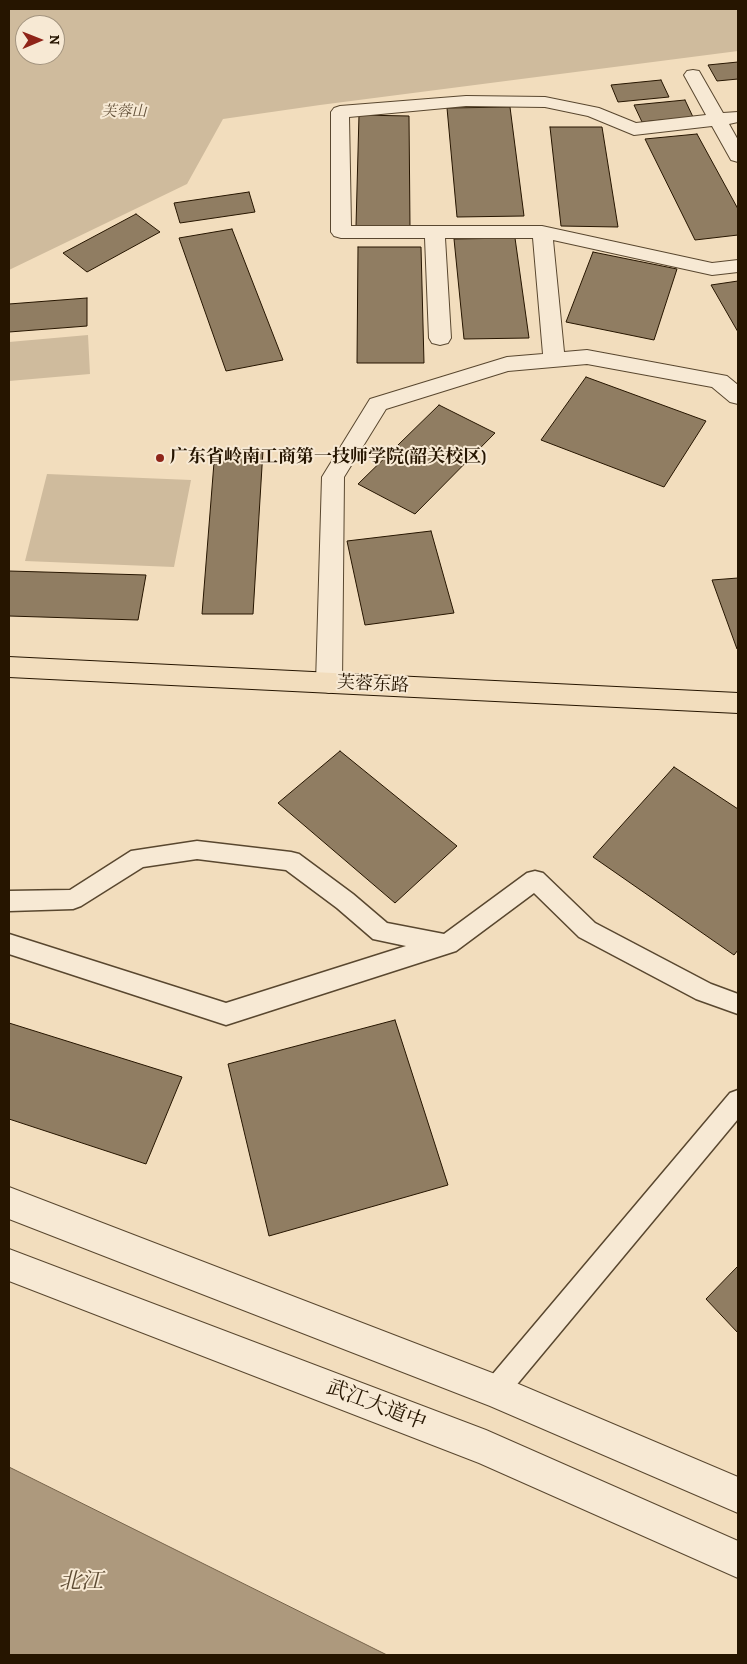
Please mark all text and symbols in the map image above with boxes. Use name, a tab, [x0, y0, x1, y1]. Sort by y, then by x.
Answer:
north arrow	[15, 15, 65, 65]
text: N	[45, 34, 64, 45]
park label: 芙蓉山	[102, 103, 146, 121]
place label: 广东省岭南工商第一技师学院(韶关校区)	[170, 447, 486, 469]
marker: 广东省岭南工商第一技师学院(韶关校区)	[154, 452, 166, 464]
street label: 芙蓉东路	[336, 672, 410, 698]
street label: 武江大道中	[322, 1375, 430, 1437]
water label: 北江	[59, 1570, 103, 1596]

